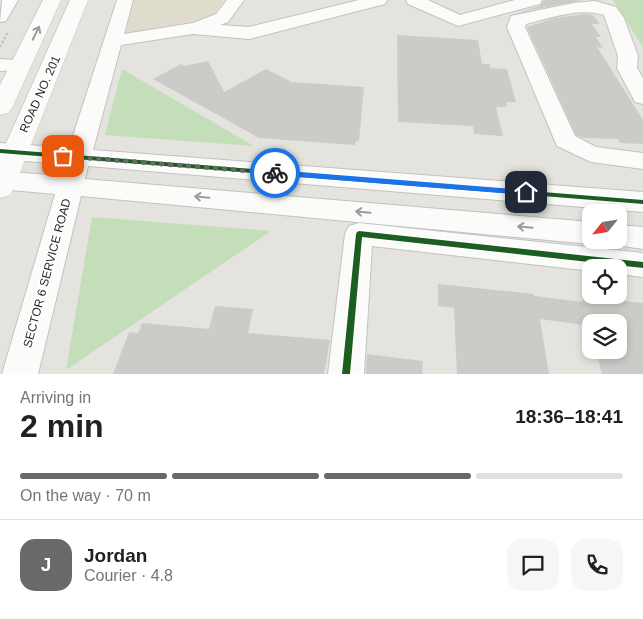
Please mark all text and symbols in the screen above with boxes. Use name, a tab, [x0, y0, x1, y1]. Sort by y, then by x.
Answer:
one-way arrow	[32, 26, 41, 41]
street label: ROAD NO. 201	[17, 53, 63, 135]
pin	[42, 135, 84, 177]
icon: bag	[49, 142, 77, 170]
courier	[250, 148, 300, 198]
icon: bike	[261, 159, 289, 187]
pin	[505, 171, 547, 213]
icon: home	[512, 178, 540, 206]
one-way arrow	[194, 192, 210, 202]
street label: SECTOR 6 SERVICE ROAD	[20, 197, 74, 349]
north arrow	[582, 204, 628, 249]
map controls	[582, 204, 627, 359]
one-way arrow	[356, 207, 372, 217]
one-way arrow	[518, 222, 534, 232]
button: locate	[582, 259, 627, 304]
button: layers	[582, 314, 627, 359]
text: Arriving in	[20, 389, 91, 406]
text: 18:36–18:41	[515, 406, 623, 427]
text: 2 min	[20, 408, 104, 444]
text: On the way · 70 m	[20, 487, 151, 504]
button: chat	[507, 539, 559, 591]
button: phone	[571, 539, 623, 591]
text: Jordan	[84, 545, 147, 566]
text: J	[41, 554, 51, 575]
text: Courier · 4.8	[84, 567, 173, 584]

